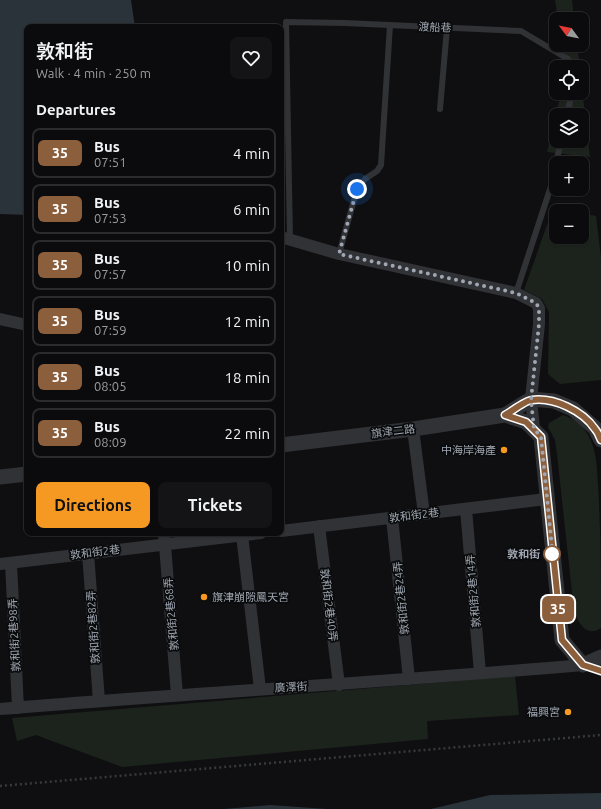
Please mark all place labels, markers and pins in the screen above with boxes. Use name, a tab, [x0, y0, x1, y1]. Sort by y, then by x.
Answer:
place label: 中海岸海產	[441, 444, 496, 456]
marker: 中海岸海產	[499, 445, 509, 455]
marker: 敦和街	[543, 545, 561, 563]
place label: 敦和街	[507, 548, 540, 560]
place label: 旗津崩隙鳳天宮	[212, 591, 289, 603]
marker: 旗津崩隙鳳天宮	[199, 592, 209, 602]
place label: 福興宮	[527, 706, 560, 718]
marker: 福興宮	[563, 707, 573, 717]

